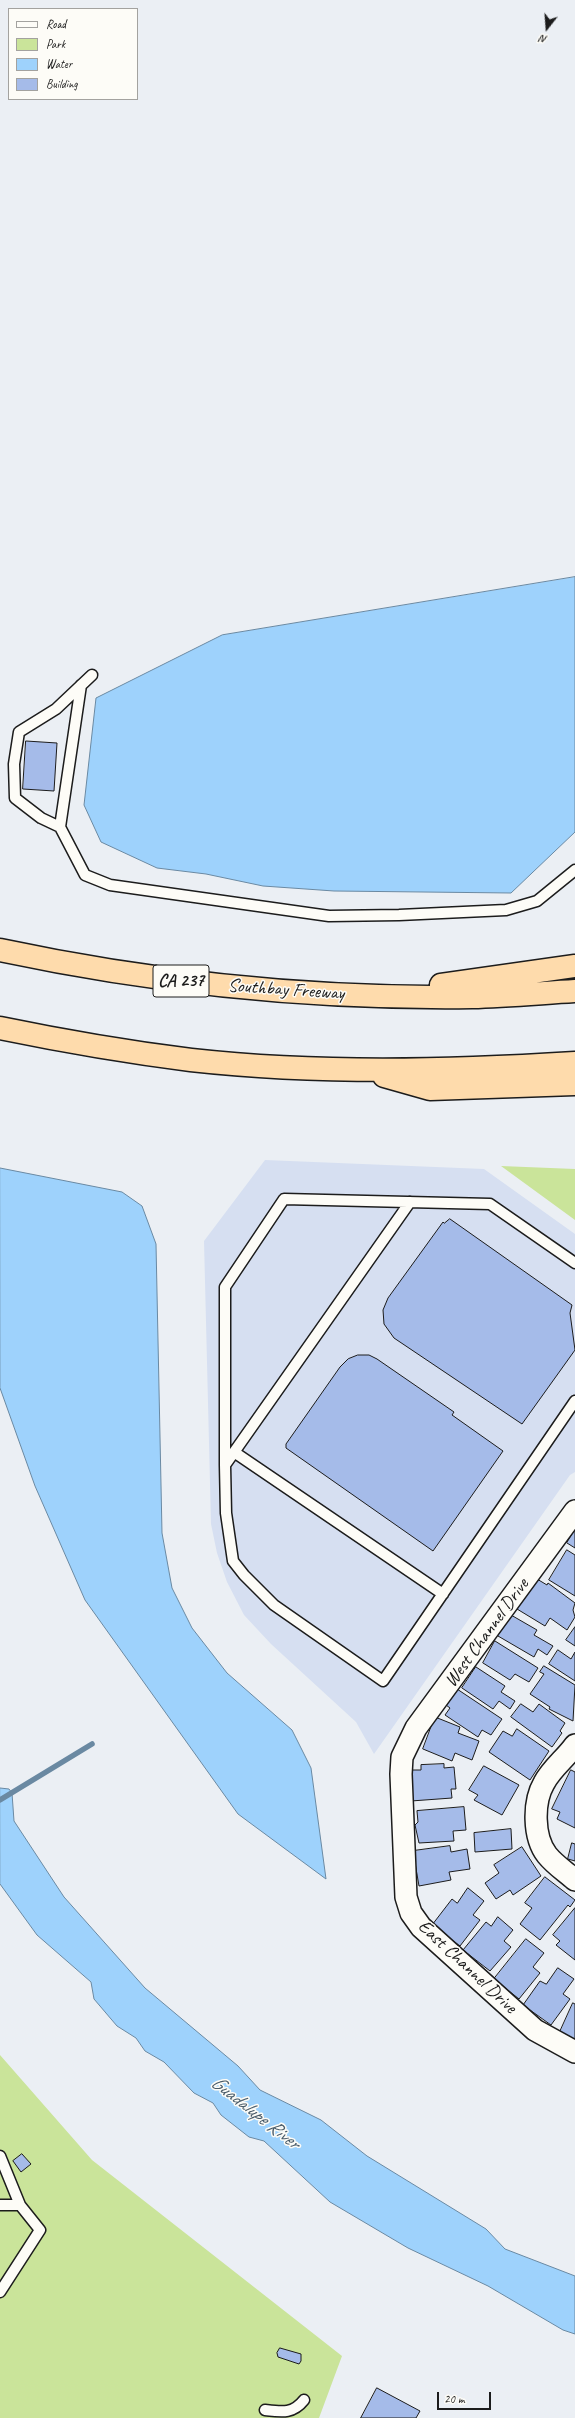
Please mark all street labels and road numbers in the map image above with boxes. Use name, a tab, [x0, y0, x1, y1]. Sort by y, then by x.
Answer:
road number: CA 237	[153, 965, 209, 997]
street label: Southbay Freeway	[227, 975, 345, 1005]
street label: West Channel Drive	[440, 1574, 534, 1692]
street label: East Channel Drive	[413, 1915, 521, 2019]

